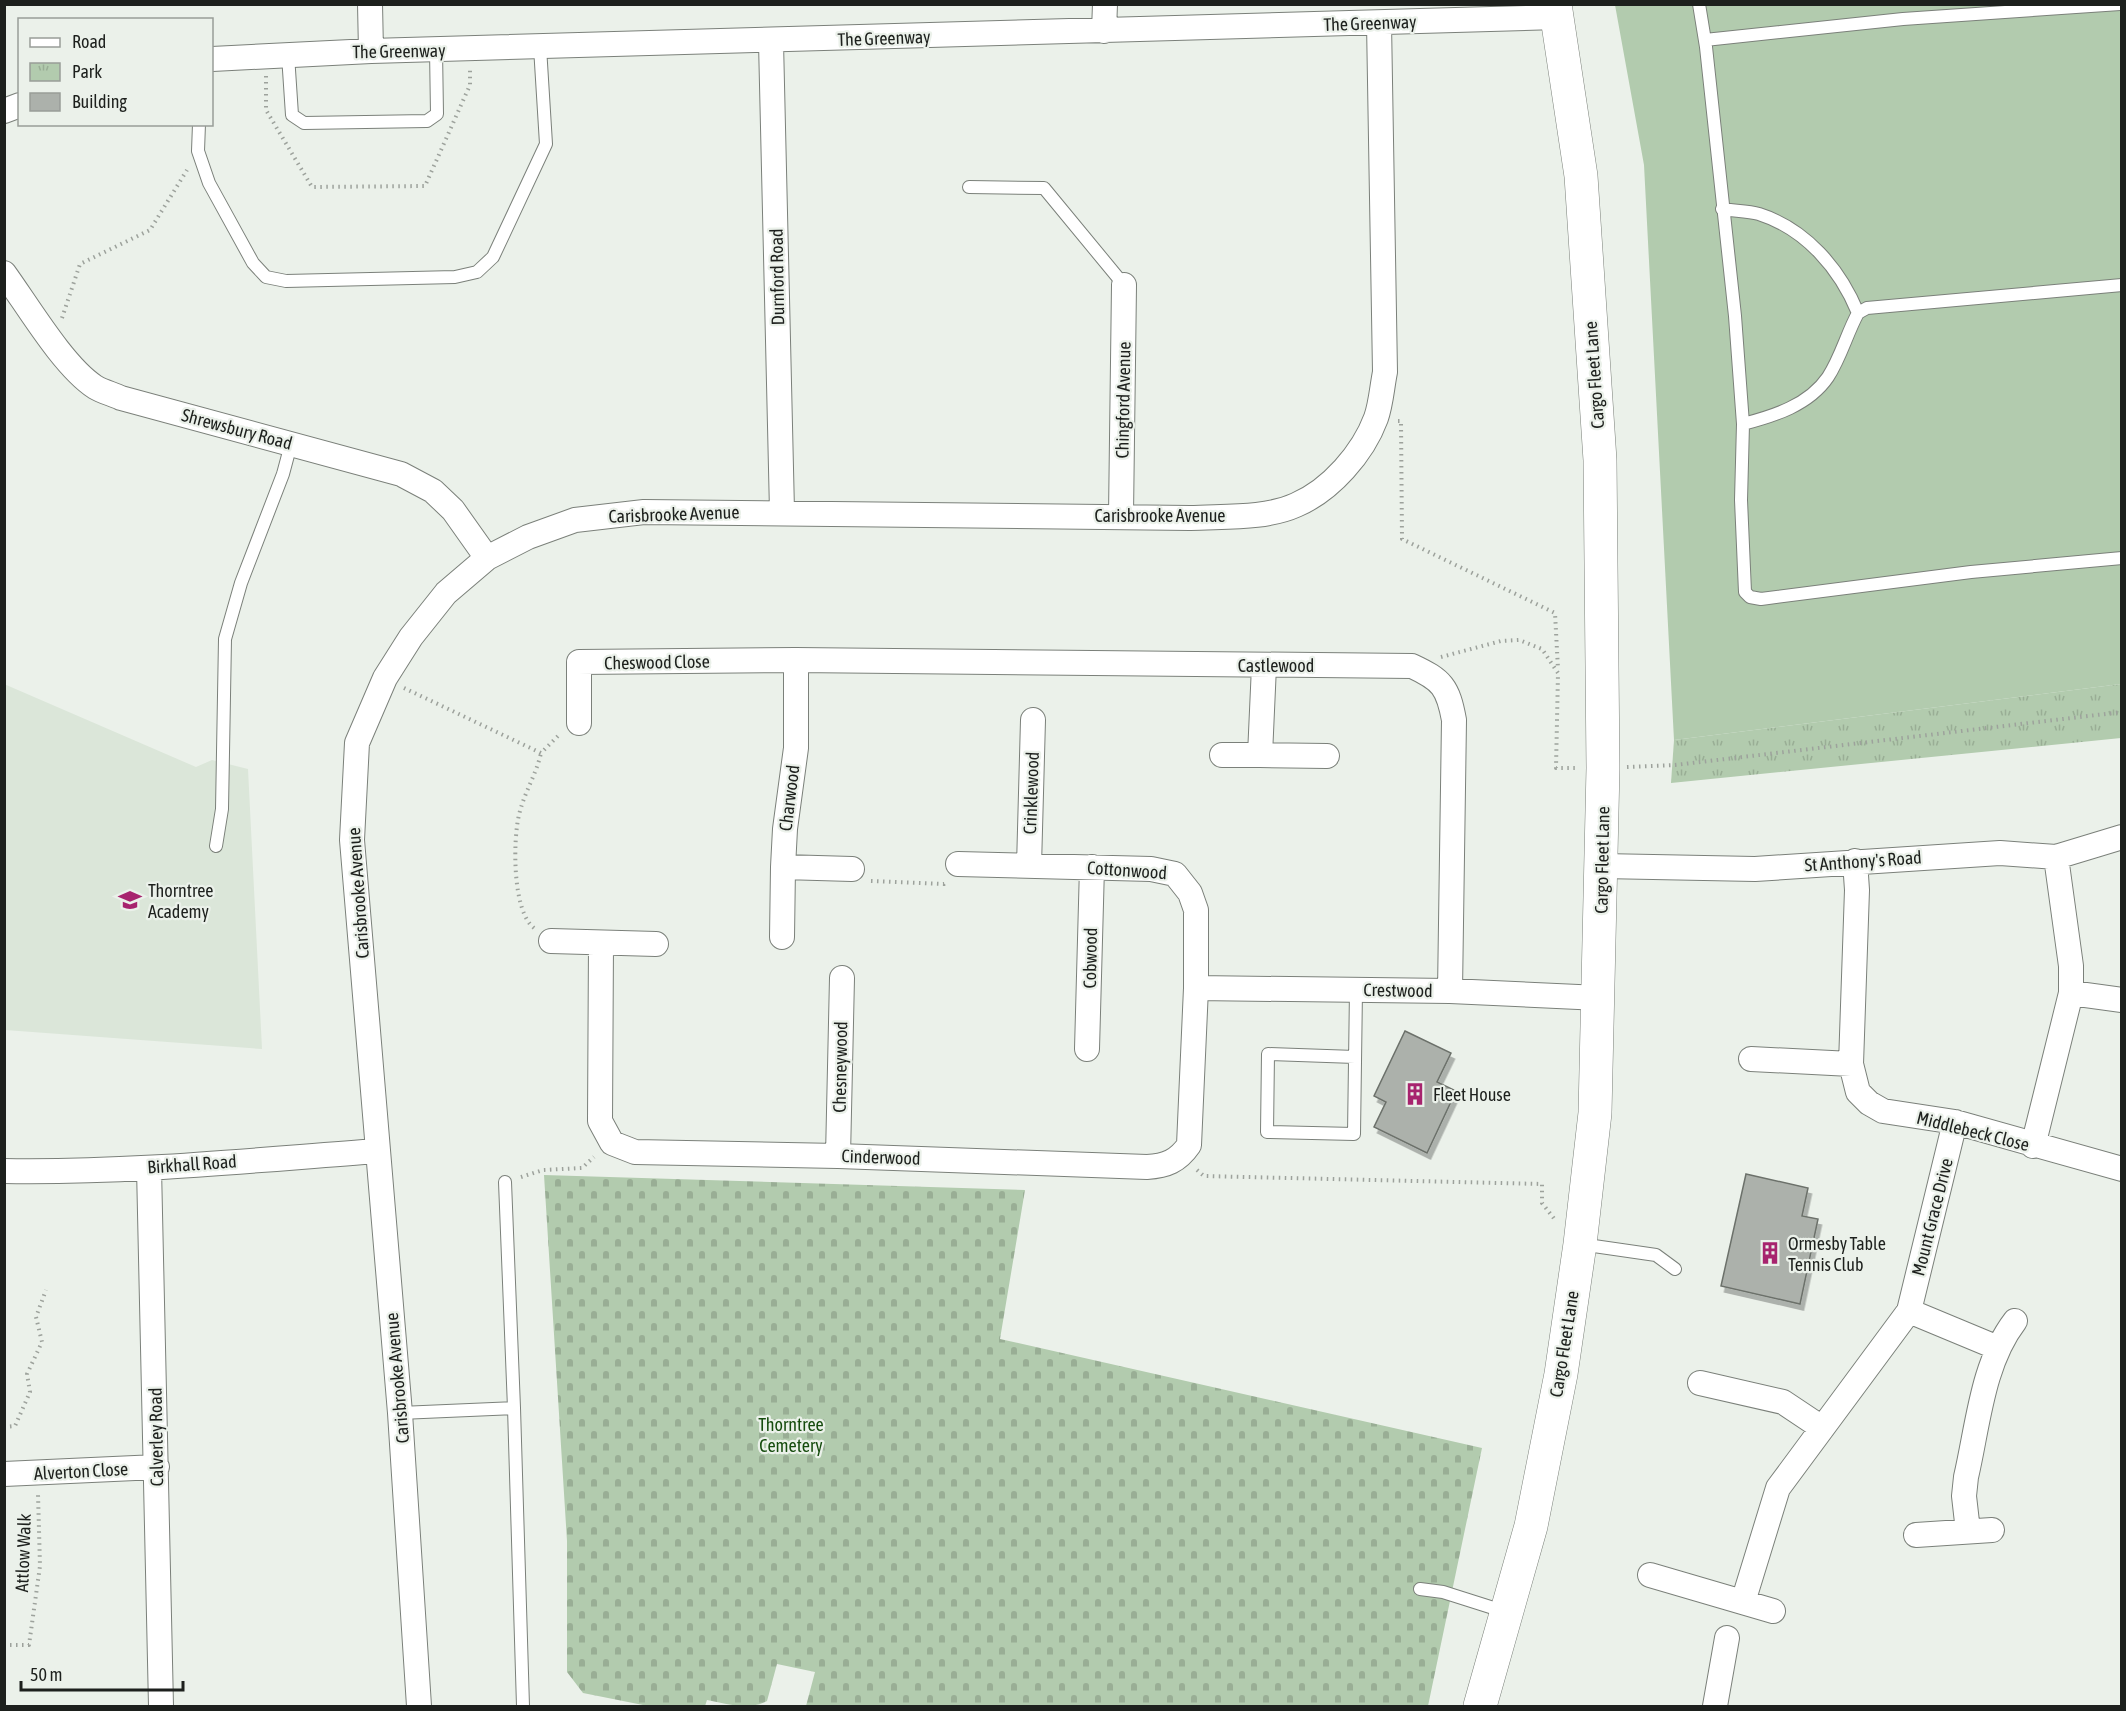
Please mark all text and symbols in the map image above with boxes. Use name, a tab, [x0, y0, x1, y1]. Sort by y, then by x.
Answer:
street label: The Greenway	[1323, 11, 1417, 35]
legend	[18, 18, 213, 126]
street label: The Greenway	[837, 26, 931, 50]
text: Road	[72, 31, 106, 52]
street label: The Greenway	[352, 40, 446, 62]
text: Park	[72, 61, 102, 82]
text: Building	[72, 91, 127, 112]
street label: Durnford Road	[766, 228, 788, 326]
street label: Cargo Fleet Lane	[1580, 321, 1608, 429]
street label: Chingford Avenue	[1111, 341, 1135, 459]
street label: Shrewsbury Road	[179, 404, 295, 454]
street label: Carisbrooke Avenue	[608, 501, 740, 527]
street label: Carisbrooke Avenue	[1094, 505, 1226, 526]
street label: Cheswood Close	[604, 651, 710, 673]
street label: Castlewood	[1238, 655, 1314, 676]
street label: Crinklewood	[1019, 751, 1043, 835]
street label: Charwood	[775, 764, 803, 832]
street label: Cargo Fleet Lane	[1591, 806, 1613, 914]
street label: Carisbrooke Avenue	[343, 827, 373, 959]
street label: St Anthony's Road	[1804, 846, 1922, 876]
street label: Cottonwood	[1086, 857, 1168, 883]
place label: Thorntree Academy	[148, 880, 214, 922]
school or university icon: Thorntree Academy	[117, 887, 143, 913]
street label: Cobwood	[1079, 927, 1101, 989]
street label: Crestwood	[1363, 979, 1433, 1001]
street label: Chesneywood	[829, 1021, 851, 1113]
building icon: Fleet House	[1402, 1081, 1428, 1107]
place label: Fleet House	[1433, 1084, 1511, 1105]
street label: Middlebeck Close	[1914, 1107, 2032, 1155]
street label: Cinderwood	[841, 1145, 921, 1169]
street label: Birkhall Road	[147, 1150, 237, 1178]
street label: Mount Grace Drive	[1907, 1156, 1957, 1278]
place label: Ormesby Table Tennis Club	[1788, 1233, 1886, 1275]
building icon: Ormesby Table Tennis Club	[1757, 1240, 1783, 1266]
street label: Cargo Fleet Lane	[1545, 1289, 1583, 1399]
street label: Carisbrooke Avenue	[381, 1312, 413, 1444]
street label: Calverley Road	[145, 1388, 167, 1486]
park label: Thorntree Cemetery	[758, 1414, 824, 1456]
street label: Alverton Close	[33, 1458, 129, 1484]
street label: Attlow Walk	[11, 1513, 35, 1593]
scale bar	[21, 1654, 183, 1692]
text: 50 m	[30, 1664, 62, 1685]

